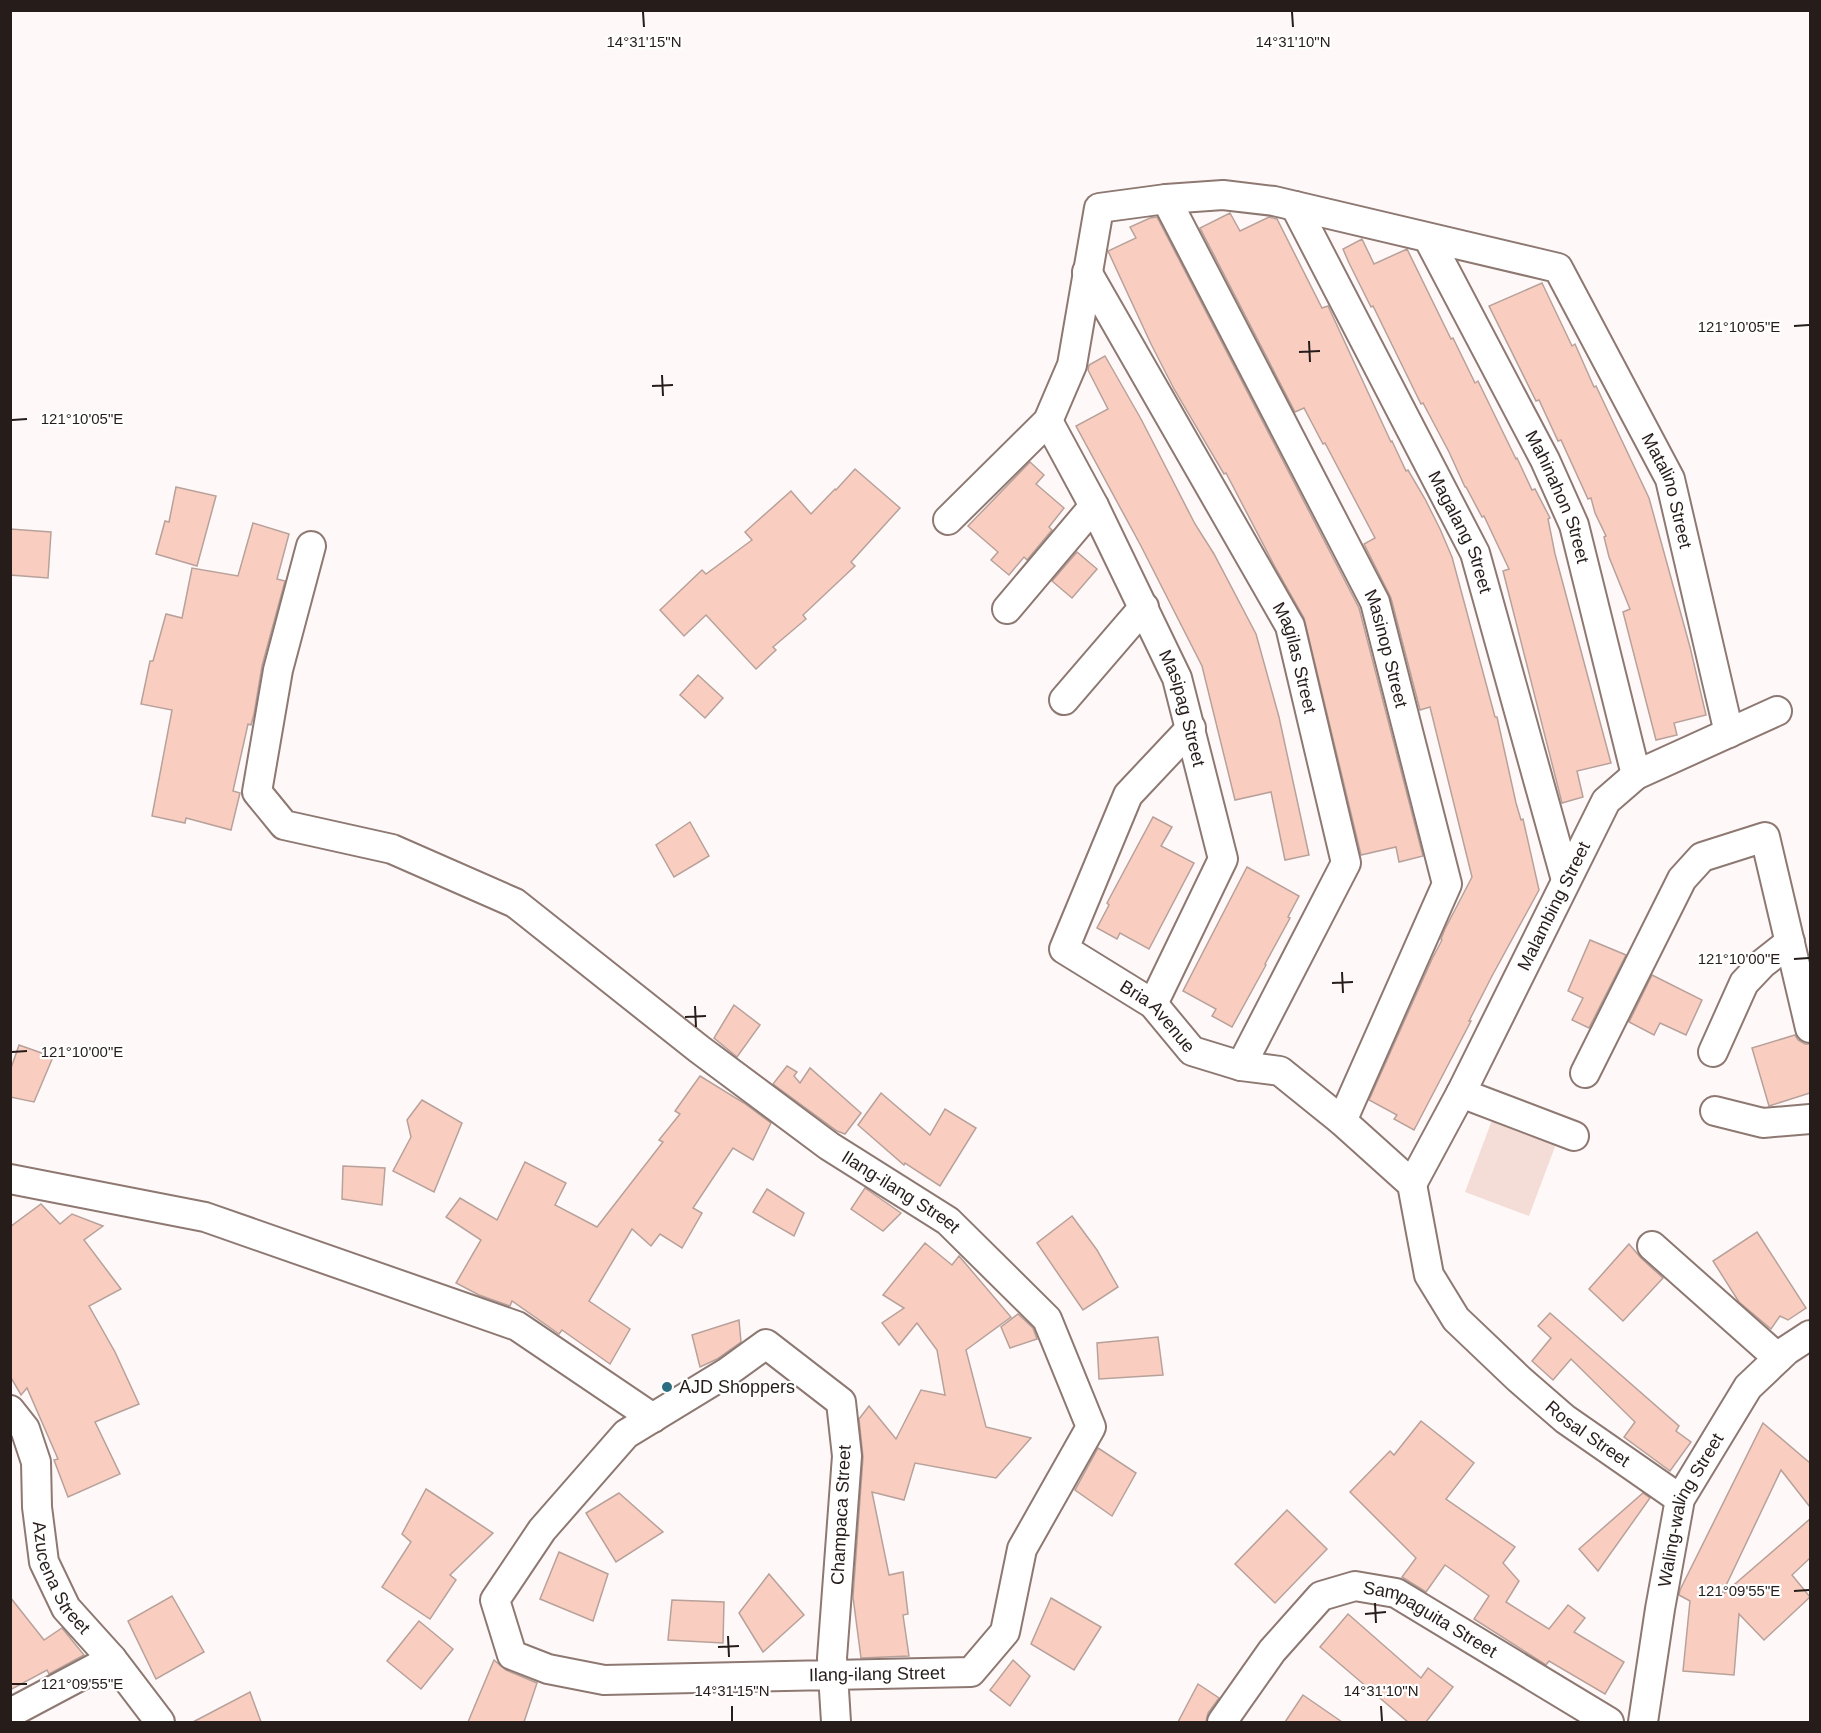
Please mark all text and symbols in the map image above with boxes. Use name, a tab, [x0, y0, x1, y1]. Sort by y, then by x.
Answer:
text: 14°31'15"N	[606, 33, 682, 50]
text: 14°31'10"N	[1255, 33, 1331, 50]
text: 121°10'05"E	[1698, 318, 1780, 335]
text: 121°10'05"E	[41, 410, 123, 427]
street label: Mahinahon Street	[1521, 427, 1593, 565]
street label: Matalino Street	[1638, 430, 1696, 550]
street label: Magalang Street	[1424, 468, 1496, 595]
street label: Masinop Street	[1360, 586, 1412, 710]
street label: Magilas Street	[1269, 599, 1320, 715]
street label: Masipag Street	[1155, 646, 1209, 769]
street label: Malambing Street	[1513, 838, 1594, 974]
text: 121°10'00"E	[1698, 950, 1780, 967]
street label: Bria Avenue	[1116, 976, 1199, 1057]
text: 121°10'00"E	[41, 1043, 123, 1060]
street label: Ilang-ilang Street	[838, 1147, 964, 1237]
place label: AJD Shoppers	[679, 1377, 795, 1397]
marker: AJD Shoppers	[660, 1380, 674, 1394]
street label: Rosal Street	[1541, 1397, 1634, 1471]
street label: Waling-waling Street	[1654, 1430, 1728, 1589]
street label: Champaca Street	[827, 1445, 855, 1585]
street label: Azucena Street	[29, 1520, 94, 1638]
street label: Sampaguita Street	[1362, 1578, 1500, 1662]
text: 121°09'55"E	[1698, 1582, 1780, 1599]
street label: Ilang-ilang Street	[809, 1663, 945, 1685]
text: 121°09'55"E	[41, 1675, 123, 1692]
text: 14°31'15"N	[694, 1682, 770, 1699]
text: 14°31'10"N	[1343, 1682, 1419, 1699]

